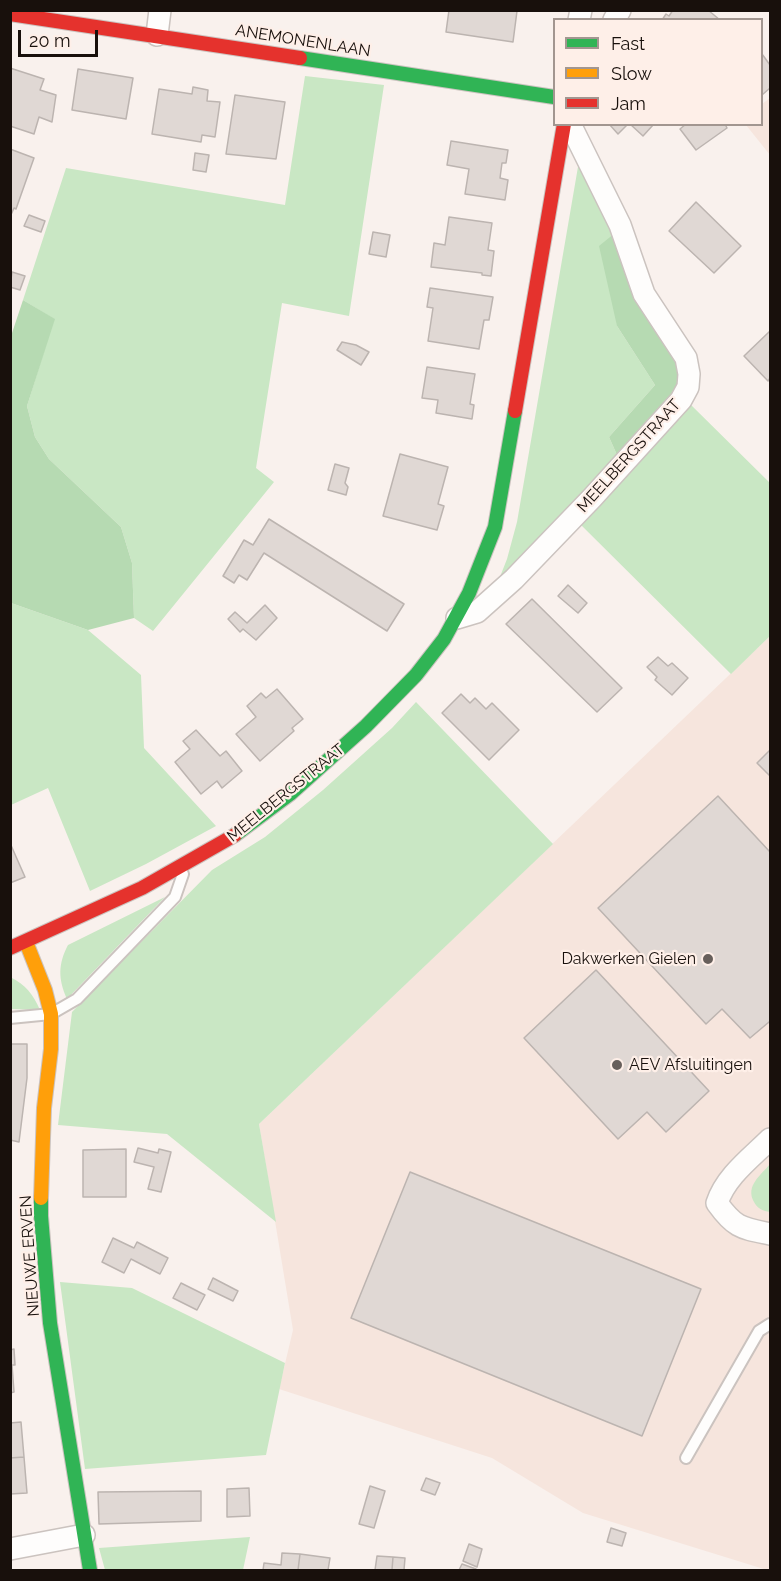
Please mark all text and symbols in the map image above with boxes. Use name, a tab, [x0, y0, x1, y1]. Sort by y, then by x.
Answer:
scale bar	[21, 18, 100, 56]
legend	[553, 18, 763, 126]
street label: ANEMONENLAAN	[234, 21, 372, 61]
text: 20 m	[29, 30, 71, 51]
text: Fast	[611, 33, 645, 54]
text: Slow	[611, 63, 652, 84]
text: Jam	[611, 93, 646, 114]
street label: MEELBERGSTRAAT	[573, 396, 685, 516]
street label: MEELBERGSTRAAT	[223, 740, 349, 846]
place label: Dakwerken Gielen	[561, 949, 696, 969]
marker: Dakwerken Gielen	[701, 952, 715, 966]
place label: AEV Afsluitingen	[629, 1055, 752, 1075]
marker: AEV Afsluitingen	[610, 1058, 624, 1072]
street label: NIEUWE ERVEN	[16, 1195, 44, 1317]

